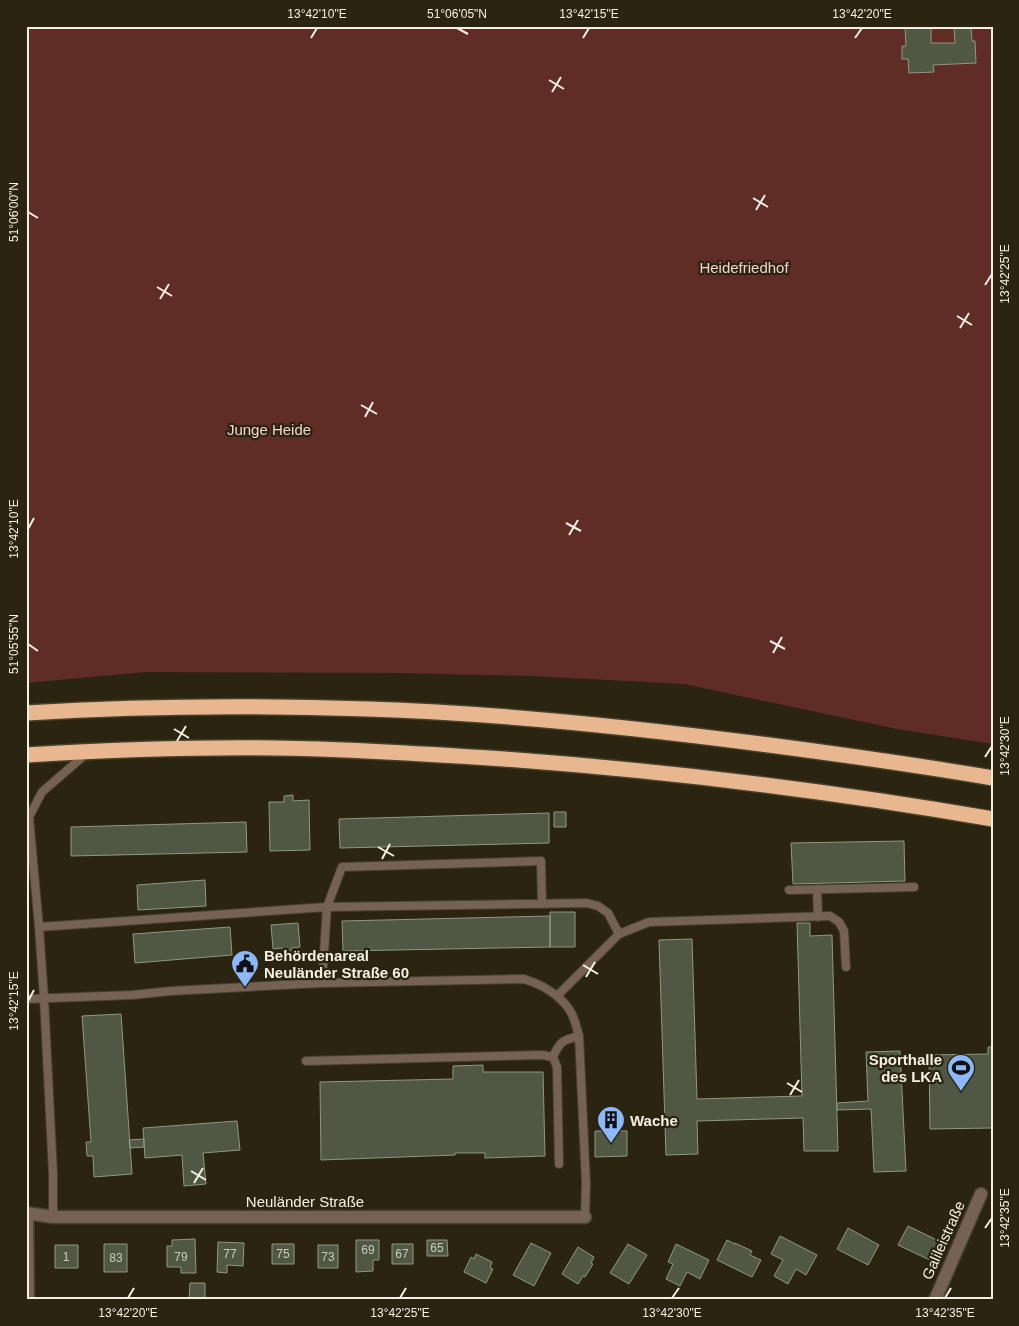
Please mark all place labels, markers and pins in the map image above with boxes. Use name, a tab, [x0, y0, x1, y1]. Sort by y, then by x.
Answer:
place label: Behördenareal Neuländer Straße 60	[264, 947, 409, 981]
public building icon: Behördenareal Neuländer Straße 60	[230, 949, 260, 988]
place label: Sporthalle des LKA	[869, 1051, 942, 1085]
sports icon: Sporthalle des LKA	[946, 1053, 976, 1092]
building icon: Wache	[596, 1105, 626, 1144]
place label: Wache	[630, 1112, 678, 1129]

